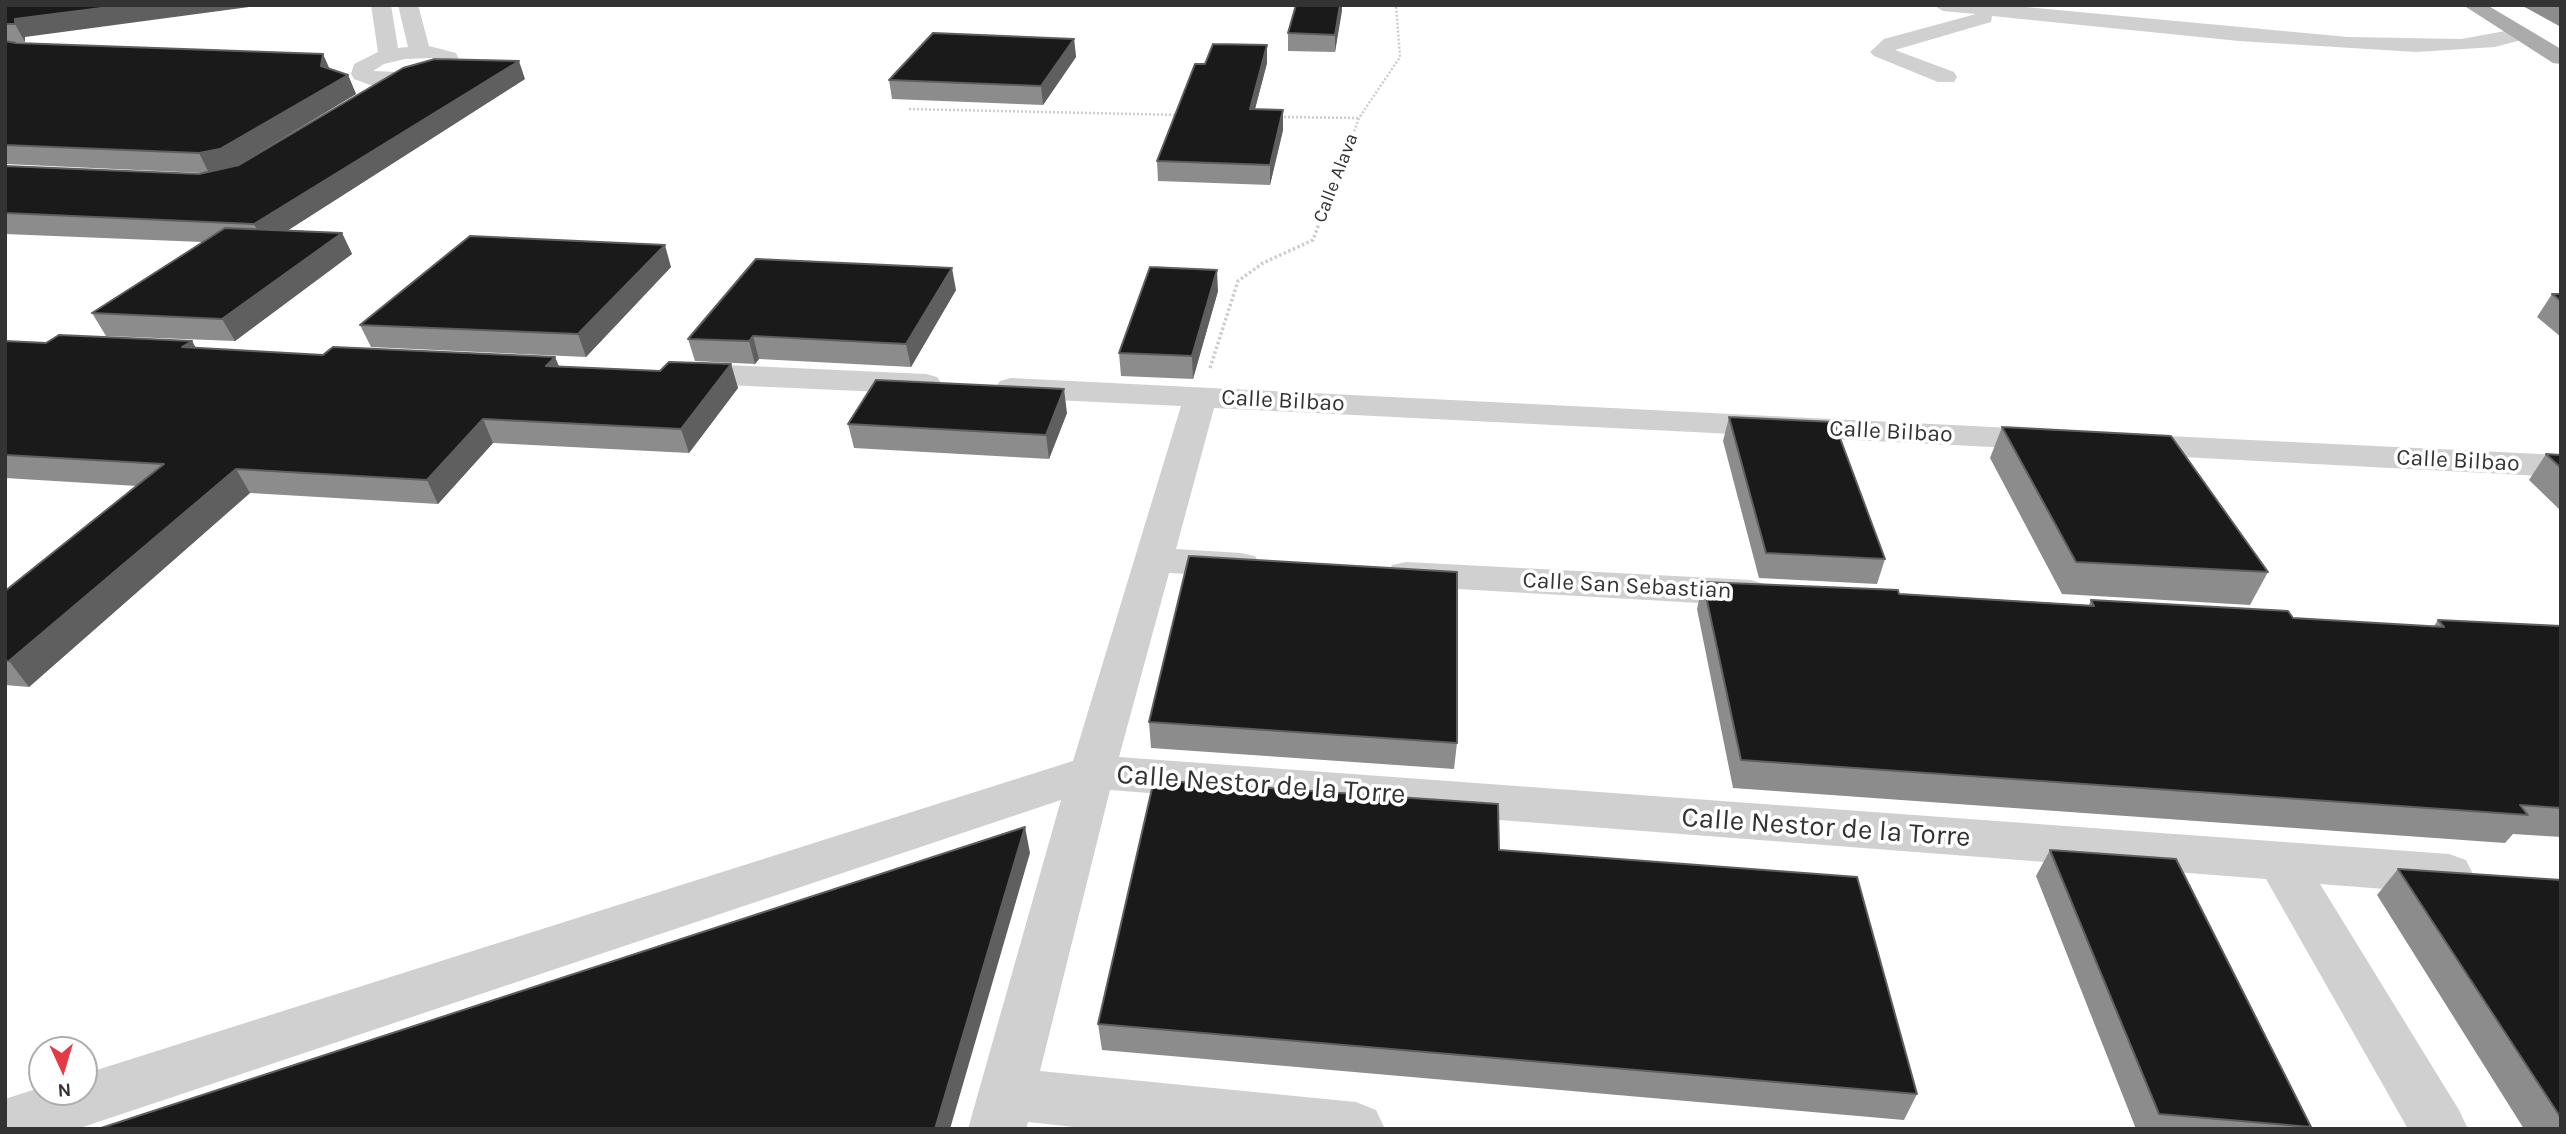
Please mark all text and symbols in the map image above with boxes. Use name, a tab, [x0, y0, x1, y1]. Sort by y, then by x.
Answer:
street label: Calle Alava	[1309, 130, 1363, 226]
street label: Calle Bilbao	[1221, 384, 1345, 418]
street label: Calle Bilbao	[1829, 415, 1953, 449]
street label: Calle Bilbao	[2396, 444, 2520, 478]
street label: Calle San Sebastian	[1522, 567, 1732, 605]
street label: Calle Nestor de la Torre	[1115, 758, 1407, 812]
street label: Calle Nestor de la Torre	[1680, 801, 1972, 855]
north arrow	[28, 1036, 98, 1106]
text: N	[57, 1079, 72, 1101]

